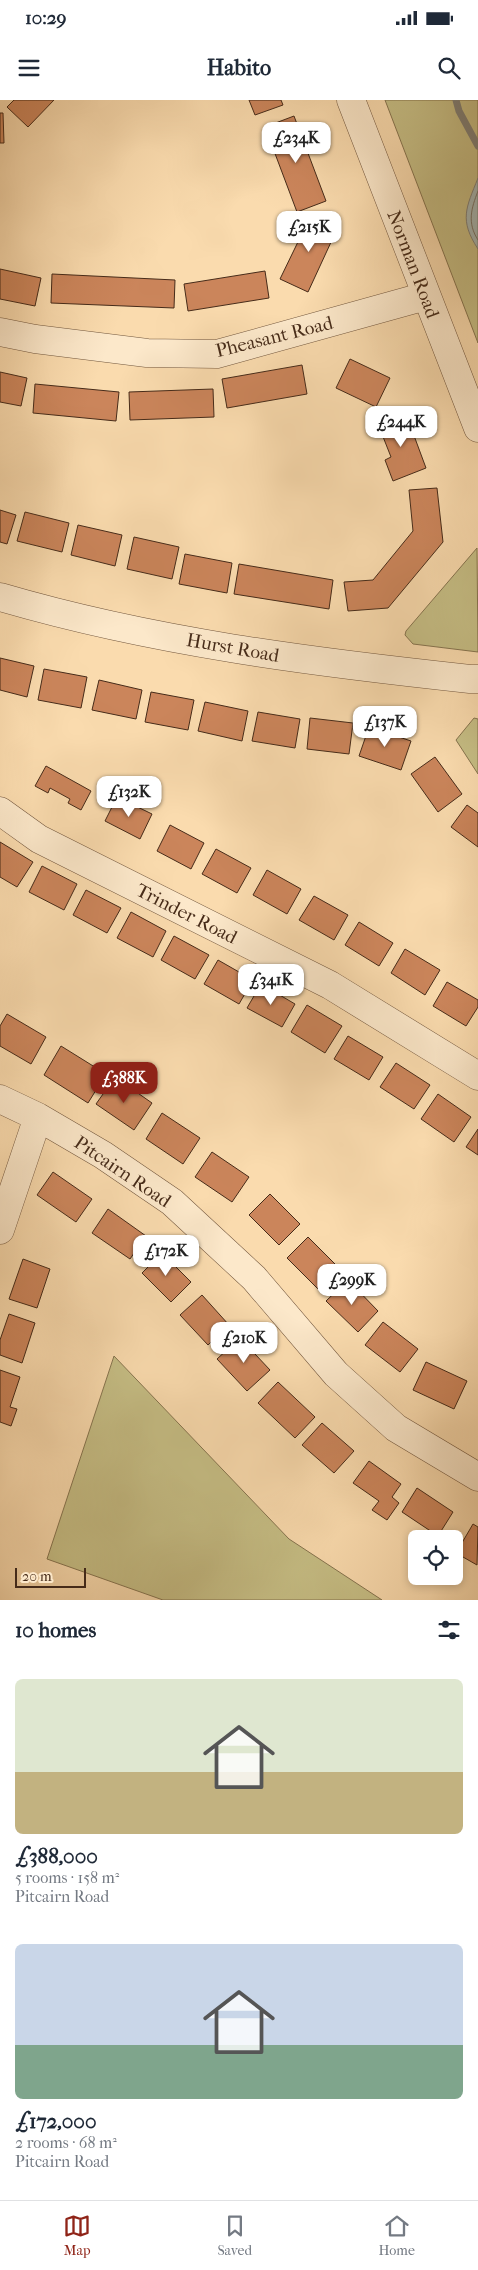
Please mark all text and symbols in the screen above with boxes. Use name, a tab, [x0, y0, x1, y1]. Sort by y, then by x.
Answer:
text: 10:29	[25, 7, 67, 29]
icon: menu	[15, 54, 43, 82]
icon: search	[435, 54, 463, 82]
text: Habito	[207, 55, 271, 81]
pin: £234K	[261, 122, 331, 164]
text: £234K	[273, 128, 319, 147]
street label: Norman Road	[382, 207, 444, 322]
pin: £215K	[274, 210, 344, 253]
text: £215K	[287, 217, 331, 236]
street label: Pheasant Road	[213, 312, 336, 362]
pin: £244K	[366, 406, 436, 448]
text: £244K	[376, 412, 426, 431]
street label: Hurst Road	[185, 629, 282, 667]
pin: £137K	[350, 706, 420, 748]
text: £137K	[364, 712, 406, 731]
pin: £132K	[94, 776, 164, 818]
text: £132K	[108, 782, 150, 801]
street label: Trinder Road	[132, 879, 241, 949]
pin: £341K	[236, 964, 306, 1006]
text: £341K	[249, 970, 293, 989]
pin: £388K	[89, 1062, 159, 1104]
text: £388K	[102, 1068, 146, 1087]
street label: Pitcairn Road	[70, 1131, 176, 1213]
pin: £172K	[131, 1234, 201, 1277]
text: £172K	[144, 1241, 188, 1260]
pin: £299K	[317, 1264, 387, 1306]
text: £299K	[328, 1270, 376, 1289]
pin: £210K	[209, 1322, 279, 1364]
text: £210K	[222, 1328, 266, 1347]
map controls	[408, 1530, 463, 1585]
button: locate	[408, 1530, 463, 1585]
scale bar	[15, 1565, 86, 1588]
text: 20 m	[22, 1568, 52, 1585]
icon: filters	[435, 1616, 463, 1644]
text: 10 homes	[15, 1618, 96, 1642]
icon: home	[194, 1712, 284, 1802]
text: £388,000	[15, 1844, 98, 1868]
text: 5 rooms · 158 m²	[15, 1868, 119, 1887]
text: Pitcairn Road	[15, 1887, 109, 1906]
icon: home	[194, 1977, 284, 2067]
text: £172,000	[15, 2109, 96, 2133]
text: 2 rooms · 68 m²	[15, 2133, 117, 2152]
text: Pitcairn Road	[15, 2152, 109, 2171]
tab: Map	[63, 2212, 91, 2259]
tab: Saved	[217, 2212, 252, 2259]
tab: Home	[378, 2212, 415, 2259]

